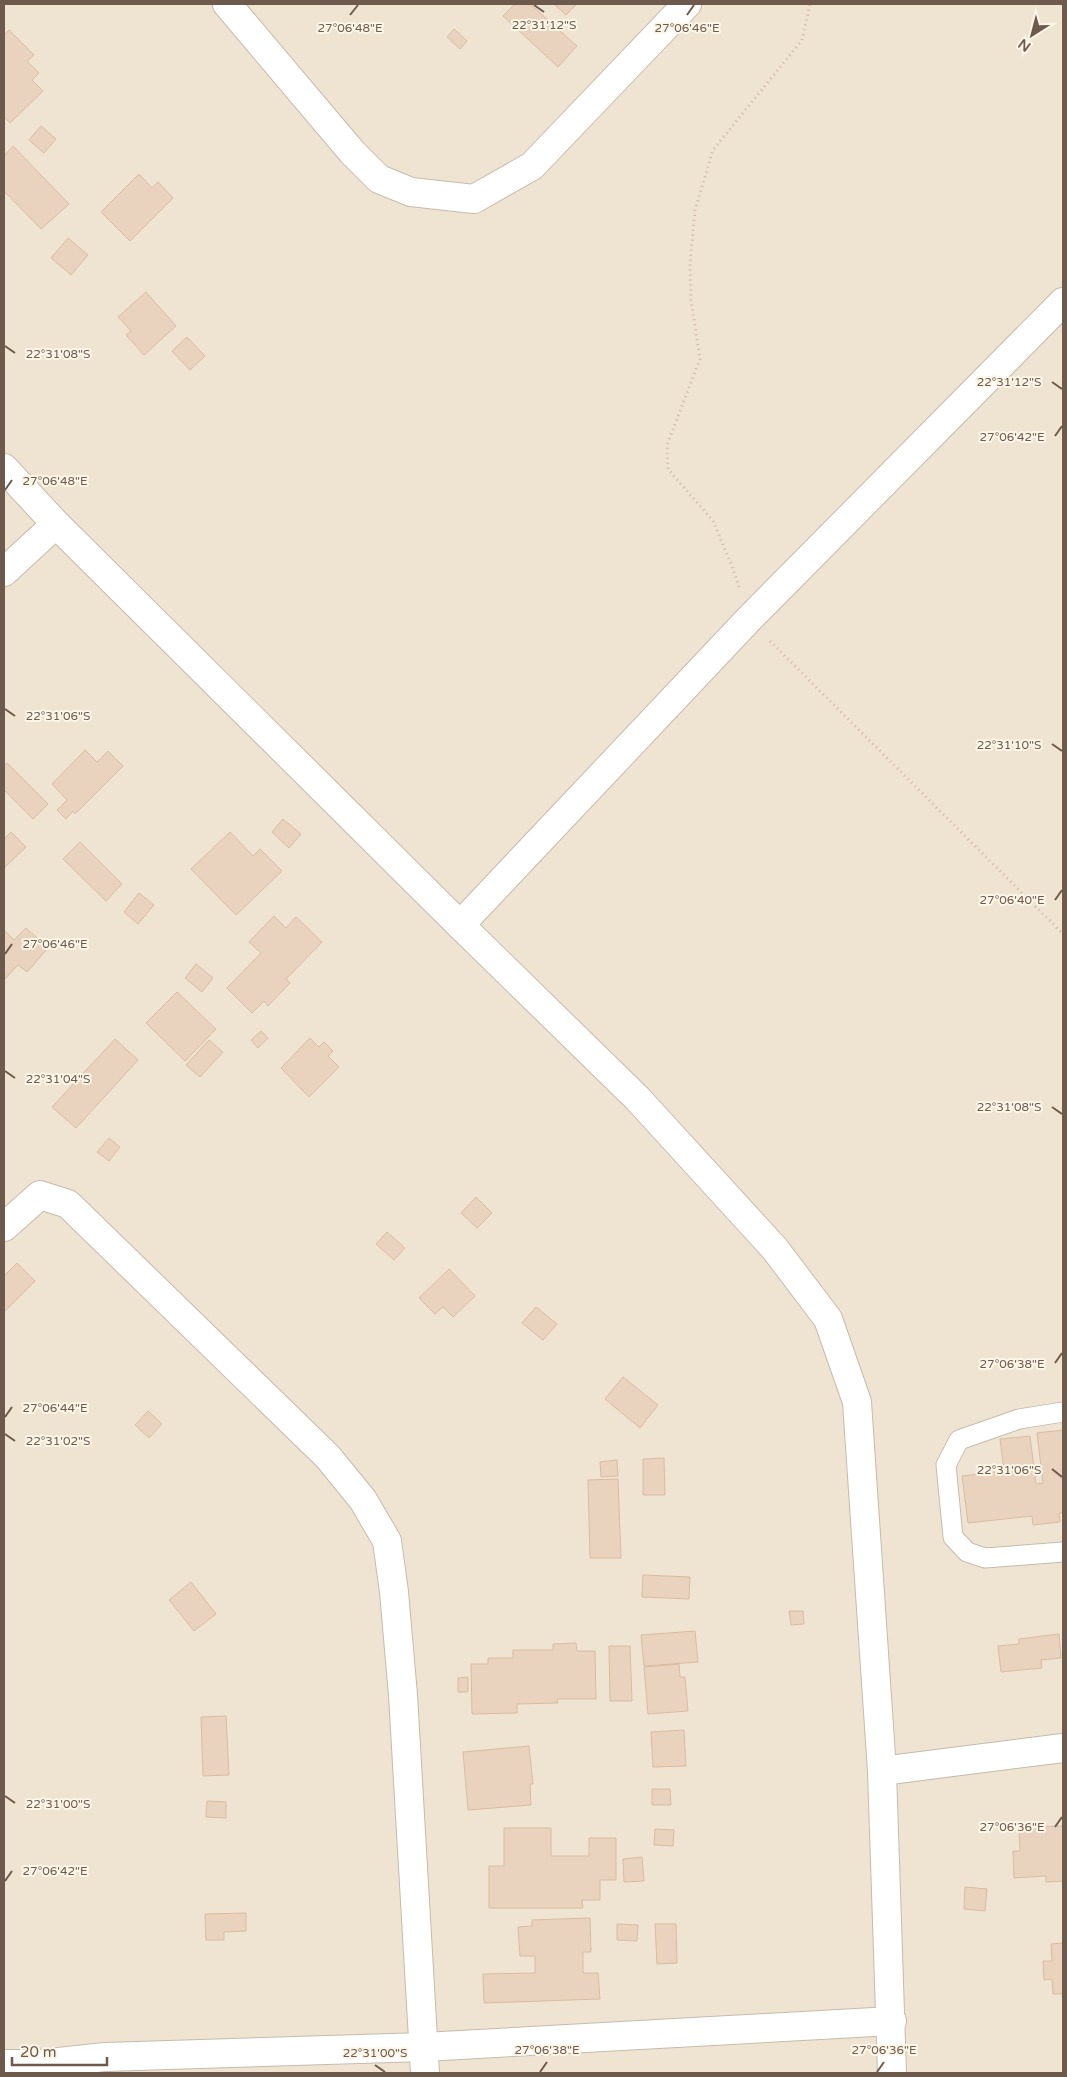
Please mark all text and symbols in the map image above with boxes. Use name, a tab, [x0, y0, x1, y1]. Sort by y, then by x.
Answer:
north arrow	[1007, 10, 1057, 60]
text: 22°31'12"S	[512, 18, 576, 32]
text: 27°06'48"E	[317, 21, 383, 35]
text: 27°06'46"E	[654, 21, 720, 35]
text: N	[1015, 35, 1034, 55]
text: 22°31'08"S	[26, 347, 90, 361]
text: 22°31'12"S	[977, 375, 1041, 389]
text: 27°06'42"E	[979, 430, 1045, 444]
text: 27°06'48"E	[22, 474, 88, 488]
text: 22°31'06"S	[26, 709, 90, 723]
text: 22°31'10"S	[977, 738, 1041, 752]
text: 27°06'40"E	[979, 893, 1045, 907]
text: 27°06'46"E	[22, 937, 88, 951]
text: 22°31'04"S	[26, 1072, 90, 1086]
text: 22°31'08"S	[977, 1100, 1041, 1114]
text: 27°06'38"E	[979, 1357, 1045, 1371]
text: 27°06'44"E	[22, 1401, 88, 1415]
text: 22°31'02"S	[26, 1434, 90, 1448]
text: 22°31'06"S	[977, 1463, 1041, 1477]
text: 22°31'00"S	[26, 1797, 90, 1811]
text: 27°06'36"E	[979, 1820, 1045, 1834]
text: 27°06'42"E	[22, 1864, 88, 1878]
scale bar	[12, 2034, 108, 2066]
text: 20 m	[20, 2043, 57, 2061]
text: 27°06'38"E	[514, 2043, 580, 2057]
text: 27°06'36"E	[851, 2043, 917, 2057]
text: 22°31'00"S	[343, 2046, 407, 2060]

